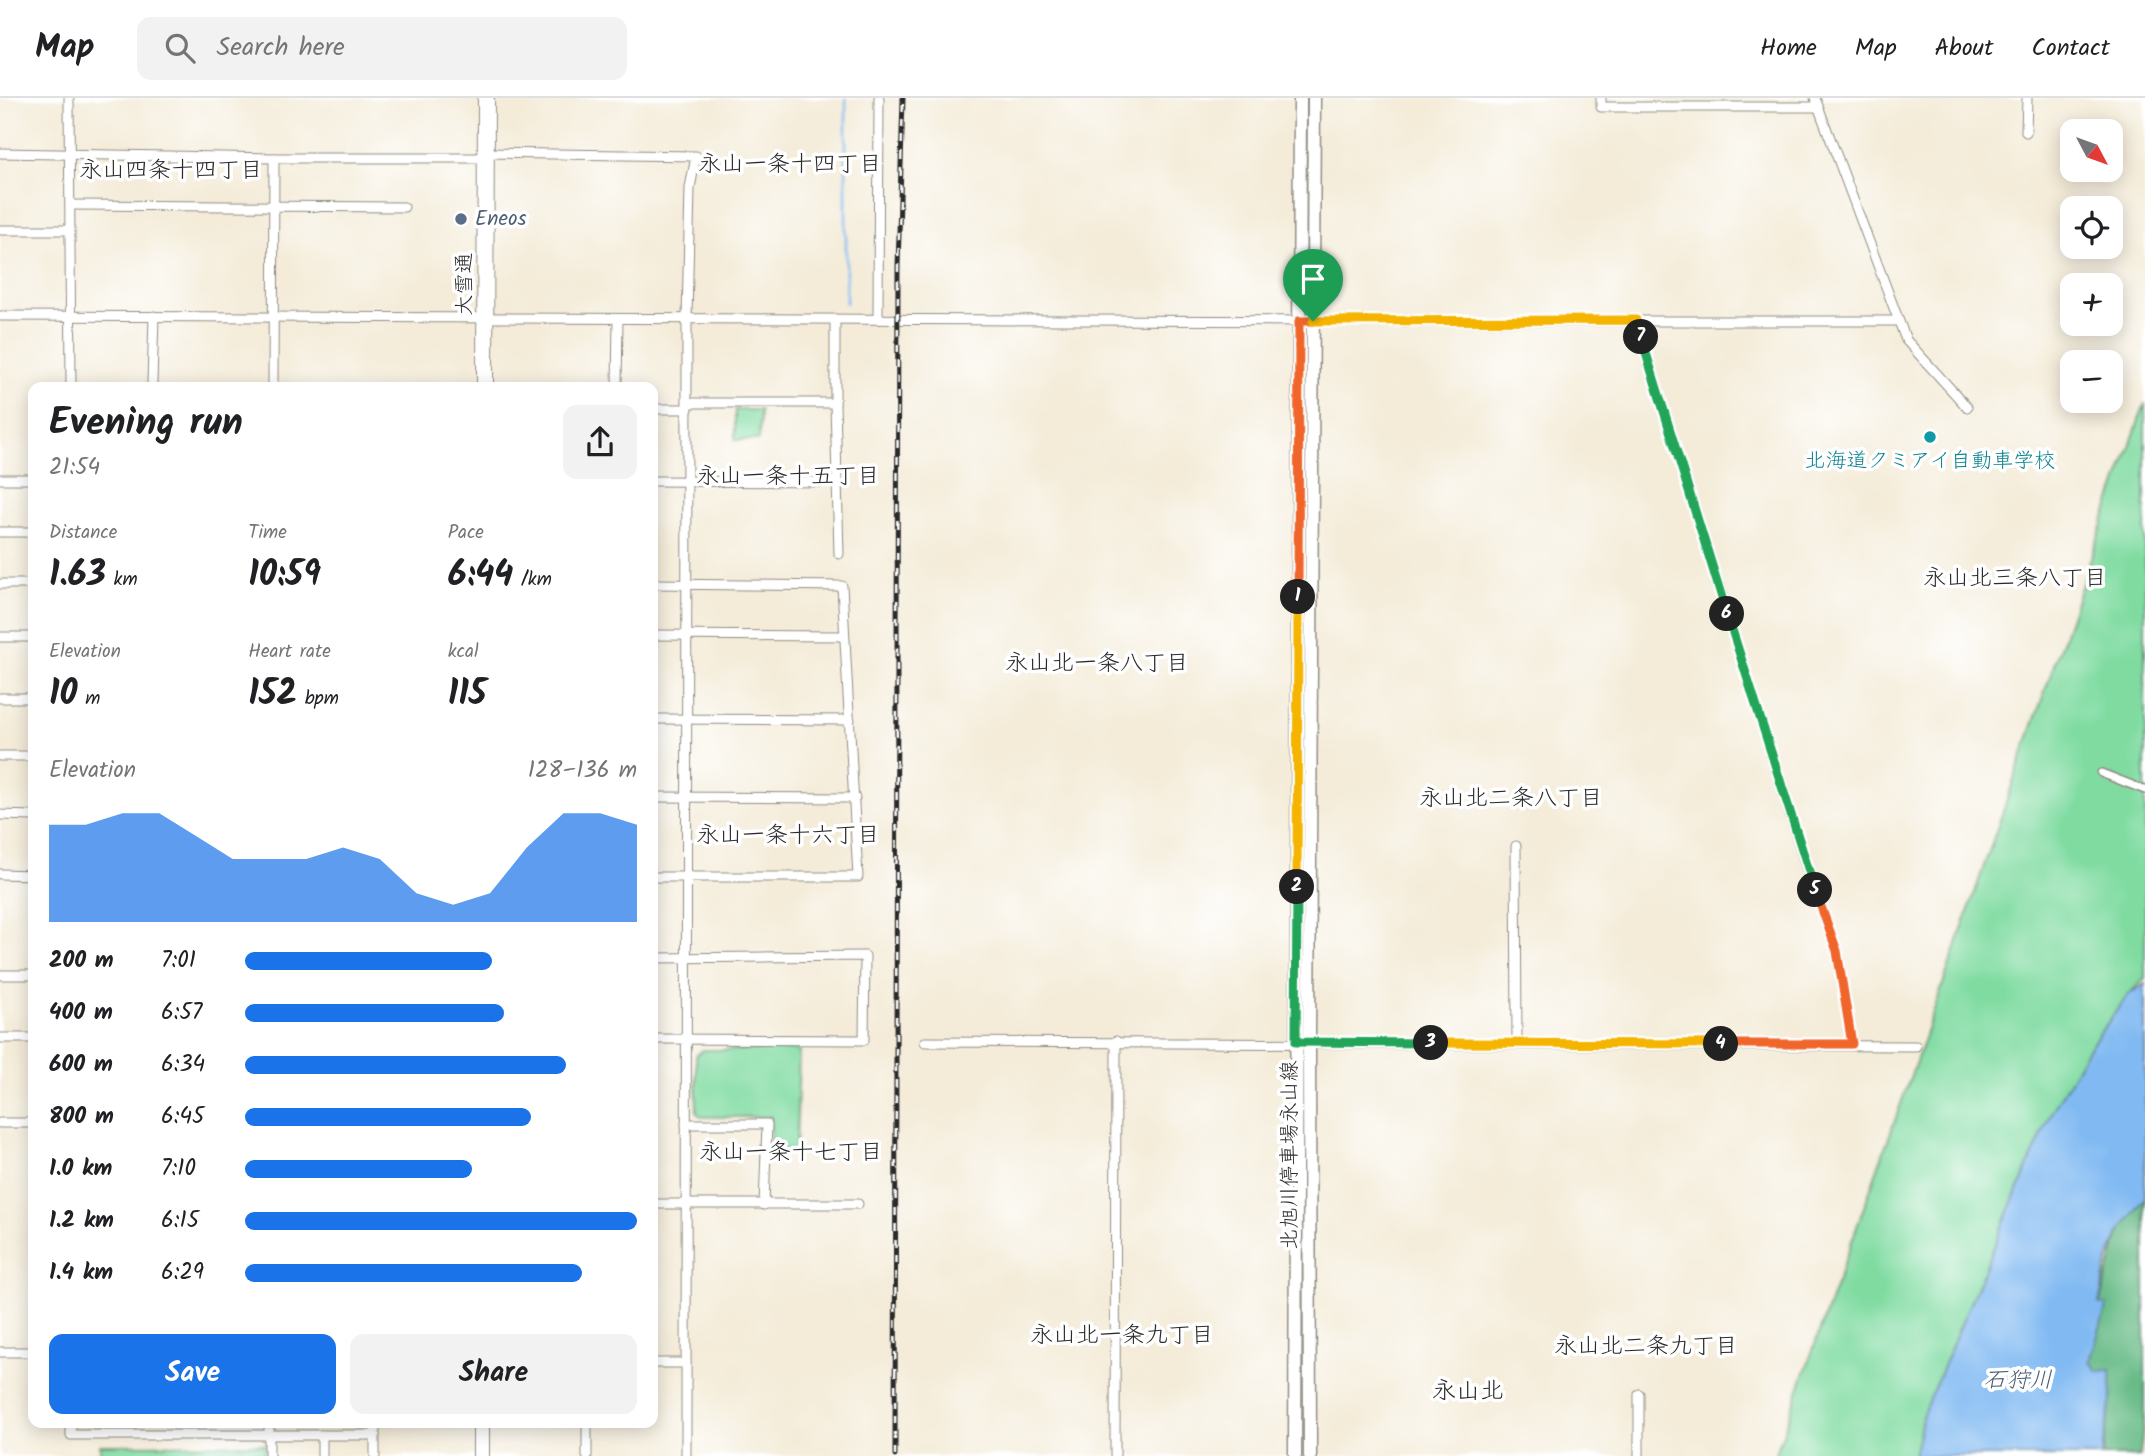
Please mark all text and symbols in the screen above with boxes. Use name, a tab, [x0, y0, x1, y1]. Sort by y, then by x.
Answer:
search box	[137, 17, 627, 80]
text: Map	[35, 22, 95, 75]
text: Search here	[217, 27, 345, 69]
icon: search	[161, 29, 199, 67]
text: Home	[1760, 29, 1817, 68]
text: Map	[1855, 29, 1897, 68]
text: About	[1935, 29, 1993, 68]
text: Contact	[2031, 29, 2110, 68]
north arrow	[2060, 119, 2123, 182]
map controls	[2060, 119, 2123, 413]
district label: 永山一条十四丁目	[698, 147, 882, 183]
district label: 永山四条十四丁目	[79, 153, 263, 189]
button: locate	[2060, 196, 2123, 259]
place label: Eneos	[475, 203, 526, 236]
marker: Eneos	[453, 211, 469, 227]
pin	[1283, 249, 1343, 321]
street label: 大雪通	[449, 253, 482, 316]
icon: arrive	[1294, 260, 1332, 298]
button: +	[2060, 273, 2123, 336]
pin: 7	[1624, 320, 1658, 354]
text: 7	[1636, 321, 1645, 351]
button: −	[2060, 350, 2123, 413]
text: Evening run	[49, 394, 243, 454]
button: share	[563, 405, 637, 479]
marker: 北海道クミアイ自動車学校	[1922, 429, 1938, 445]
place label: 北海道クミアイ自動車学校	[1805, 445, 2055, 478]
text: 21:54	[49, 450, 100, 486]
district label: 永山一条十五丁目	[696, 459, 880, 495]
text: Distance	[49, 518, 117, 548]
text: Time	[248, 518, 287, 548]
text: Pace	[448, 518, 484, 548]
text: 1.63	[49, 548, 106, 604]
text: 10:59	[248, 548, 321, 604]
text: 6:44	[448, 548, 513, 604]
district label: 永山北三条八丁目	[1923, 561, 2107, 597]
text: km	[106, 565, 138, 595]
text: /km	[513, 565, 552, 595]
pin: 1	[1280, 580, 1316, 614]
text: 1	[1295, 581, 1300, 611]
pin: 6	[1710, 596, 1744, 632]
text: 6	[1721, 598, 1732, 628]
text: Elevation	[49, 637, 121, 667]
text: Heart rate	[248, 637, 331, 667]
text: kcal	[448, 637, 479, 667]
district label: 永山北一条八丁目	[1005, 646, 1189, 682]
text: 10	[49, 667, 78, 723]
text: 152	[248, 667, 297, 723]
text: 115	[448, 667, 487, 723]
text: m	[78, 684, 100, 714]
text: bpm	[297, 684, 339, 714]
text: Elevation	[49, 753, 136, 789]
text: 128–136 m	[528, 753, 637, 789]
district label: 永山北二条八丁目	[1419, 781, 1603, 817]
district label: 永山一条十六丁目	[696, 818, 880, 854]
pin: 2	[1280, 870, 1314, 904]
text: 2	[1291, 871, 1302, 901]
pin: 5	[1798, 872, 1832, 908]
text: 5	[1810, 874, 1819, 904]
text: 200 m	[49, 943, 114, 979]
text: 7:01	[161, 943, 196, 979]
text: 400 m	[49, 995, 113, 1031]
text: 6:57	[161, 995, 202, 1031]
pin: 3	[1414, 1026, 1448, 1060]
pin: 4	[1704, 1026, 1738, 1062]
text: 3	[1425, 1027, 1436, 1057]
text: 4	[1715, 1028, 1726, 1058]
text: 600 m	[49, 1047, 113, 1083]
text: 6:34	[161, 1047, 205, 1083]
street label: 北旭川停車場永山線	[1274, 1061, 1307, 1250]
text: 800 m	[49, 1099, 114, 1135]
text: 6:45	[161, 1099, 204, 1135]
district label: 永山一条十七丁目	[699, 1135, 883, 1171]
text: 1.0 km	[49, 1151, 112, 1187]
text: 7:10	[161, 1151, 196, 1187]
text: 1.2 km	[49, 1203, 114, 1239]
text: 6:15	[161, 1203, 199, 1239]
text: 1.4 km	[49, 1255, 113, 1291]
text: 6:29	[161, 1255, 204, 1291]
district label: 永山北一条九丁目	[1030, 1318, 1214, 1354]
district label: 永山北二条九丁目	[1554, 1329, 1738, 1365]
button: Save	[49, 1334, 336, 1414]
button: Share	[350, 1334, 637, 1414]
water label: 石狩川	[1984, 1363, 2053, 1399]
district label: 永山北	[1432, 1372, 1504, 1411]

